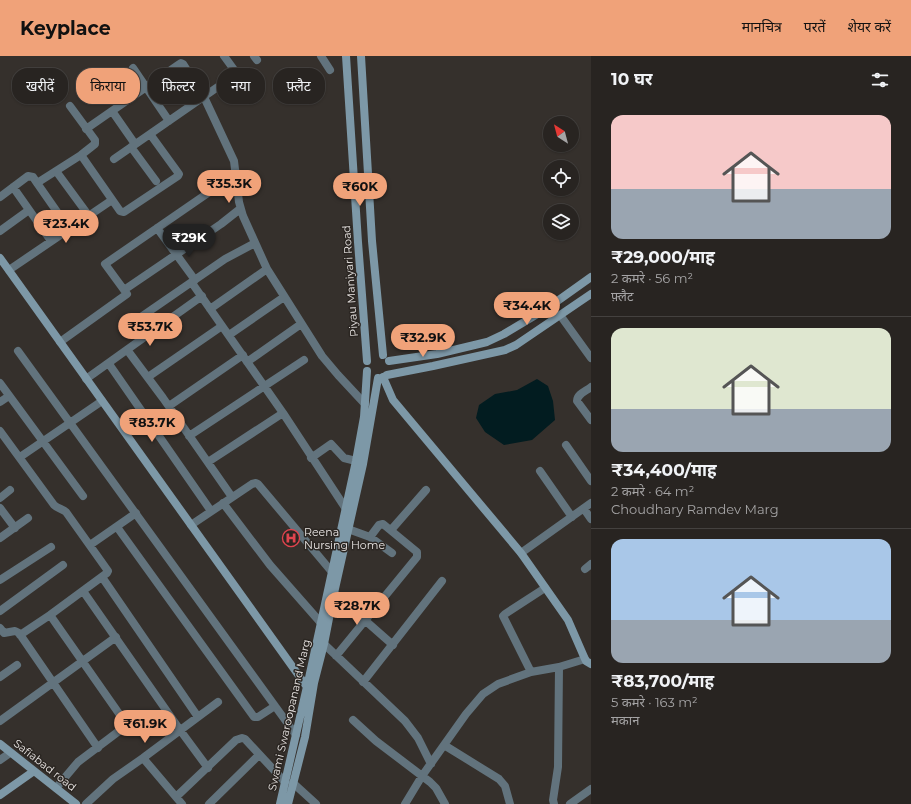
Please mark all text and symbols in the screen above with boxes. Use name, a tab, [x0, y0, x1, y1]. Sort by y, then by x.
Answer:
text: Keyplace	[20, 17, 111, 40]
text: मानचित्र	[742, 18, 782, 36]
text: परतें	[804, 18, 825, 36]
text: शेयर करें	[847, 18, 891, 36]
chip: खरीदें	[12, 68, 68, 104]
chip: किराया	[76, 68, 140, 104]
chip: फ़िल्टर	[148, 68, 209, 104]
chip: नया	[217, 68, 265, 104]
chip: फ़्लैट	[273, 68, 325, 104]
text: 10 घर	[611, 69, 653, 89]
icon: filters	[869, 69, 891, 91]
north arrow	[543, 116, 579, 152]
map controls	[543, 116, 579, 240]
icon: home	[715, 141, 787, 213]
button: locate	[543, 160, 579, 196]
pin: ₹35.3K	[196, 170, 262, 204]
pin: ₹60K	[336, 173, 384, 207]
text: ₹35.3K	[206, 175, 252, 191]
text: ₹60K	[342, 178, 378, 194]
button: layers	[543, 204, 579, 240]
pin: ₹23.4K	[33, 210, 99, 244]
text: ₹23.4K	[43, 215, 89, 231]
pin: ₹29K	[165, 224, 213, 258]
street label: Piyau Maniyari Road	[339, 225, 361, 337]
text: ₹29K	[172, 229, 206, 245]
text: ₹29,000/माह	[611, 247, 715, 267]
text: 2 कमरे · 56 m²	[611, 270, 693, 286]
text: फ़्लैट	[611, 288, 634, 304]
pin: ₹34.4K	[494, 292, 560, 326]
text: ₹34.4K	[503, 297, 551, 313]
pin: ₹53.7K	[117, 313, 183, 347]
text: ₹53.7K	[127, 318, 173, 334]
pin: ₹32.9K	[390, 324, 456, 358]
text: ₹32.9K	[400, 329, 446, 345]
icon: home	[715, 354, 787, 426]
pin: ₹83.7K	[119, 409, 185, 443]
text: ₹83.7K	[129, 414, 175, 430]
text: ₹34,400/माह	[611, 460, 717, 480]
text: 2 कमरे · 64 m²	[611, 483, 694, 499]
text: Choudhary Ramdev Marg	[611, 501, 779, 517]
place label: Reena Nursing Home	[304, 525, 385, 552]
hospital icon: Reena Nursing Home	[281, 528, 301, 548]
icon: home	[715, 565, 787, 637]
pin: ₹28.7K	[324, 592, 390, 626]
text: ₹28.7K	[334, 597, 380, 613]
street label: Swami Swaroopanand Marg	[265, 638, 313, 792]
text: ₹83,700/माह	[611, 671, 714, 691]
text: 5 कमरे · 163 m²	[611, 694, 698, 710]
pin: ₹61.9K	[112, 710, 178, 744]
text: मकान	[611, 712, 639, 728]
text: ₹61.9K	[123, 715, 167, 731]
street label: Safiabad road	[11, 736, 79, 794]

